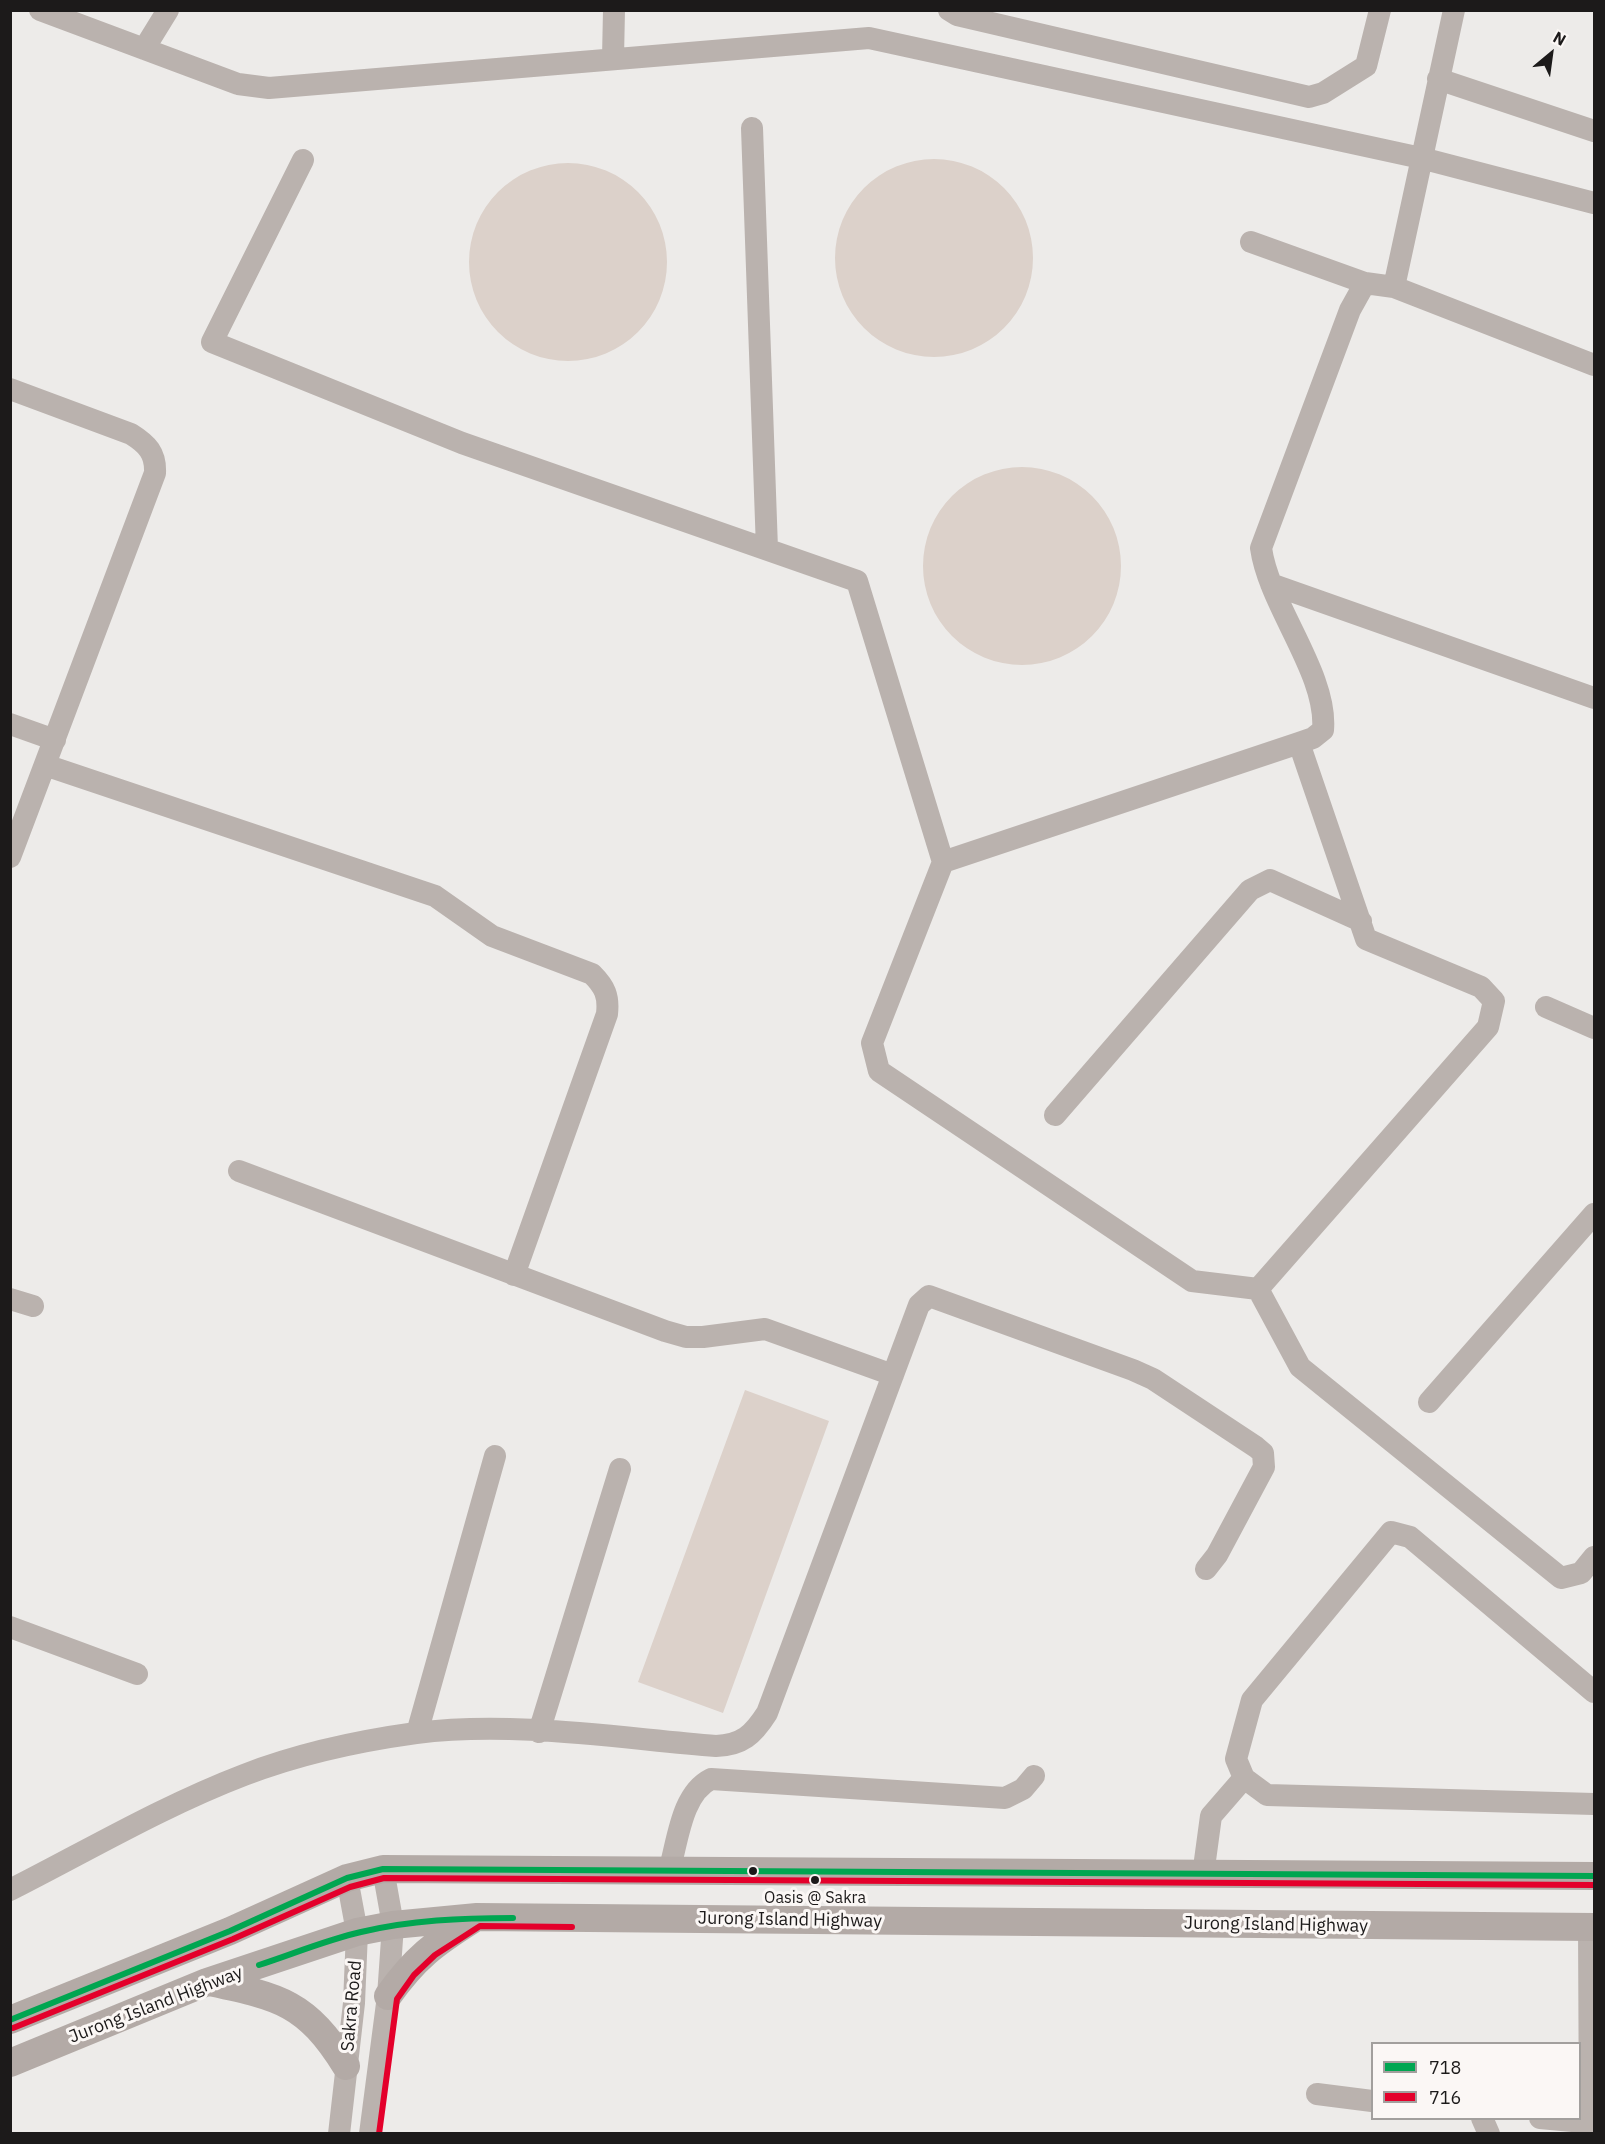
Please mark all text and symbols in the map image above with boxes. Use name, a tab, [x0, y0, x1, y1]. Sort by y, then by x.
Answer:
north arrow	[1521, 24, 1581, 84]
text: N	[1550, 27, 1570, 50]
unlabelled marker	[747, 1865, 759, 1877]
marker: Oasis @ Sakra	[809, 1874, 821, 1886]
place label: Oasis @ Sakra	[764, 1888, 866, 1908]
street label: Jurong Island Highway	[698, 1908, 882, 1932]
street label: Jurong Island Highway	[1184, 1913, 1368, 1937]
street label: Sakra Road	[337, 1960, 367, 2052]
street label: Jurong Island Highway	[66, 1962, 246, 2048]
legend	[1371, 2042, 1581, 2120]
text: 718	[1429, 2056, 1461, 2079]
text: 716	[1429, 2086, 1461, 2109]

